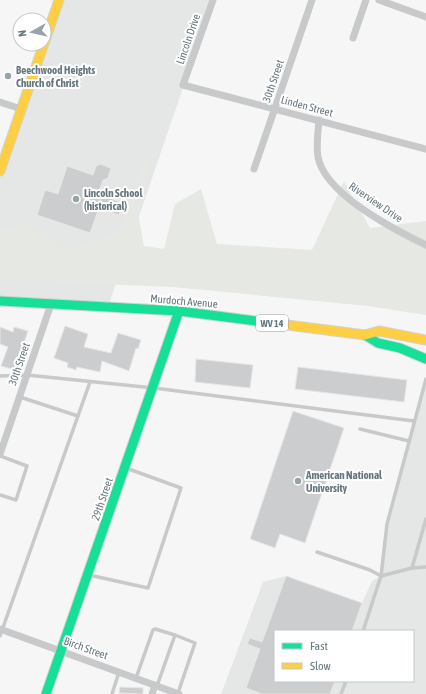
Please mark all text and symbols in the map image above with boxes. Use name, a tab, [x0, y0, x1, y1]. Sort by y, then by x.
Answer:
north arrow	[12, 12, 52, 52]
street label: Lincoln Drive	[174, 12, 202, 66]
text: N	[16, 29, 28, 37]
street label: 30th Street	[260, 58, 286, 104]
place label: Beechwood Heights Church of Christ	[16, 64, 95, 89]
marker: Beechwood Heights Church of Christ	[3, 71, 13, 81]
street label: Linden Street	[280, 93, 334, 119]
street label: Riverview Drive	[347, 180, 405, 224]
place label: Lincoln School (historical)	[84, 187, 143, 212]
marker: Lincoln School (historical)	[71, 194, 81, 204]
street label: Murdoch Avenue	[150, 292, 218, 310]
road number: WV 14	[256, 315, 288, 331]
street label: 30th Street	[6, 341, 32, 387]
place label: American National University	[305, 469, 383, 494]
street label: 29th Street	[89, 476, 115, 522]
marker: American National University	[293, 476, 303, 486]
legend	[274, 630, 414, 682]
street label: Birch Street	[62, 634, 110, 662]
text: Fast	[310, 639, 328, 653]
text: Slow	[310, 659, 331, 673]

